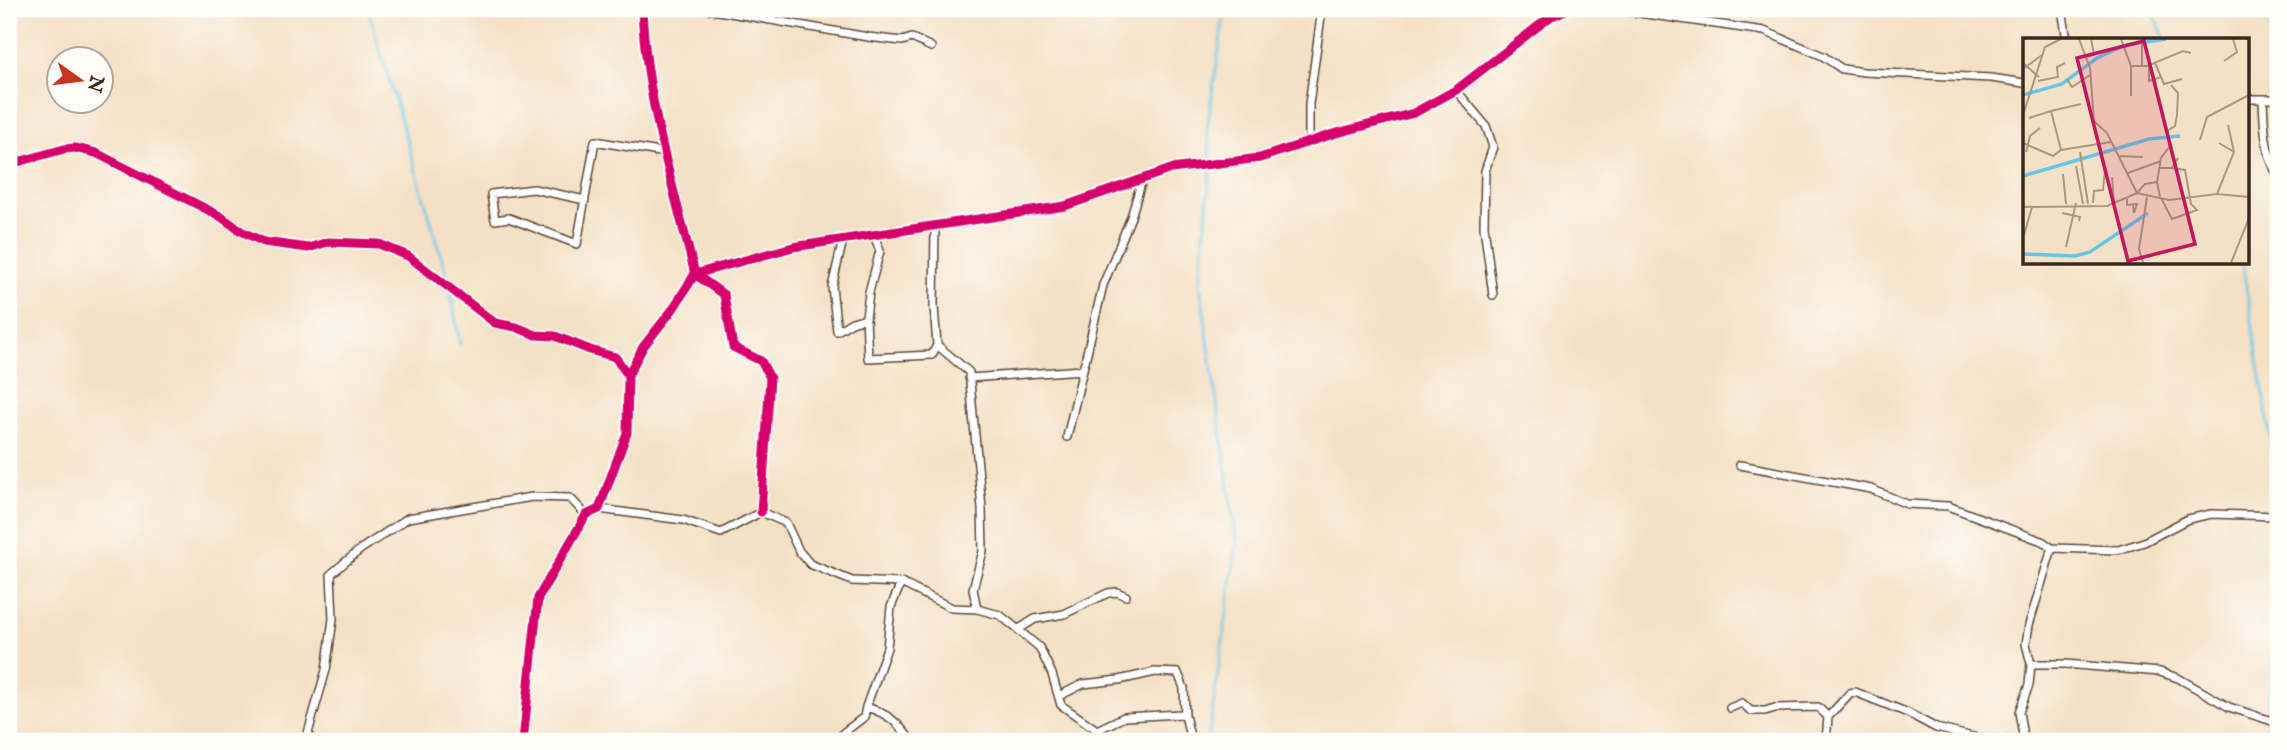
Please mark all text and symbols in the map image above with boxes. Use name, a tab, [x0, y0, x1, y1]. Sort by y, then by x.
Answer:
inset map	[2023, 38, 2248, 264]
north arrow	[46, 46, 116, 116]
text: N	[81, 72, 108, 95]

